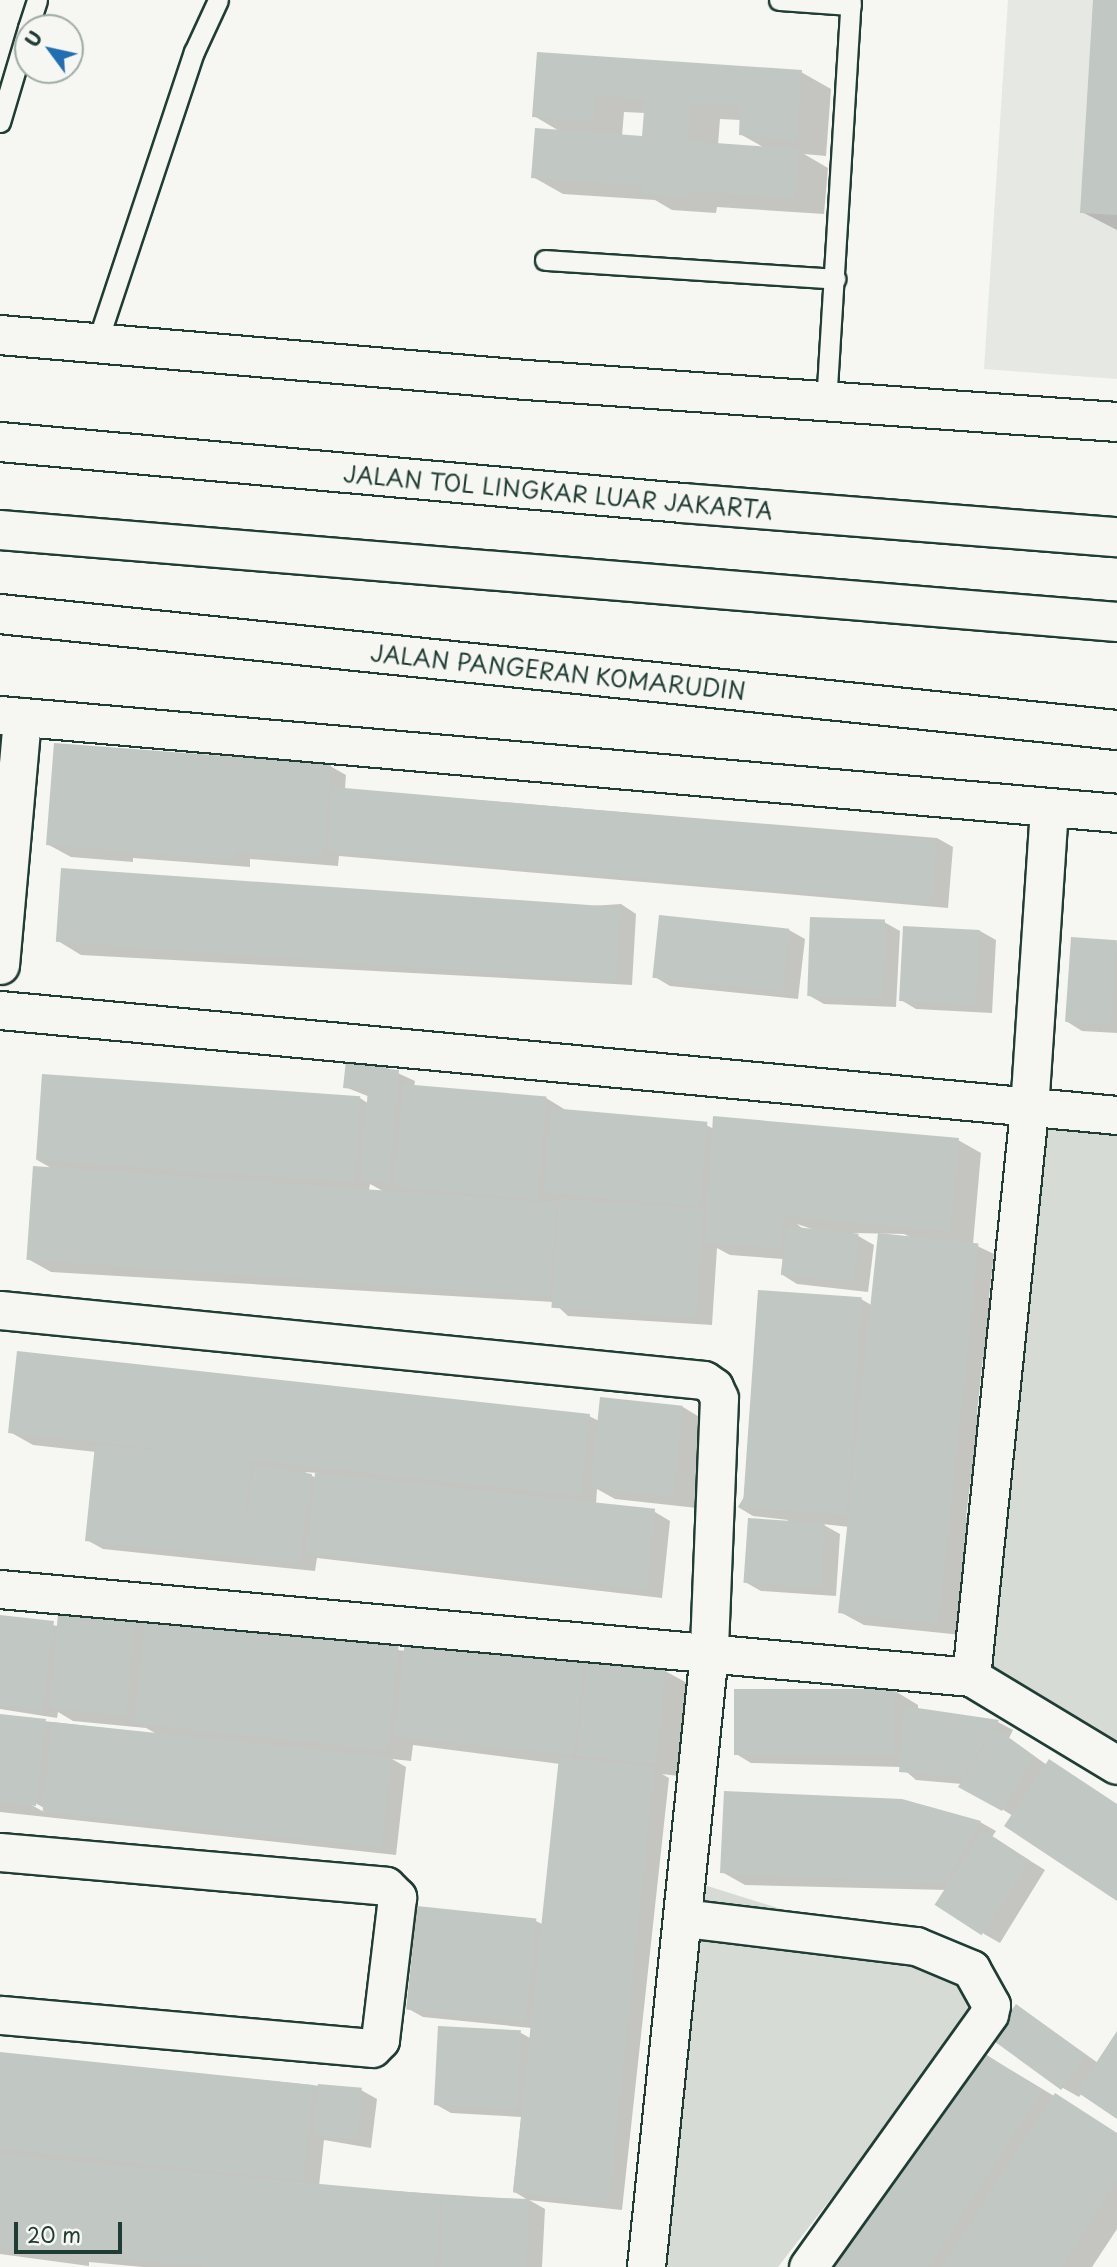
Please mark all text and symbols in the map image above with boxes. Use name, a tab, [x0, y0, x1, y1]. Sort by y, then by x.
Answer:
north arrow	[14, 14, 84, 84]
text: U	[17, 25, 49, 52]
street label: JALAN TOL LINGKAR LUAR JAKARTA	[341, 459, 775, 525]
street label: JALAN PANGERAN KOMARUDIN	[369, 639, 747, 705]
scale bar	[18, 2208, 126, 2252]
text: 20 m	[27, 2218, 81, 2250]

